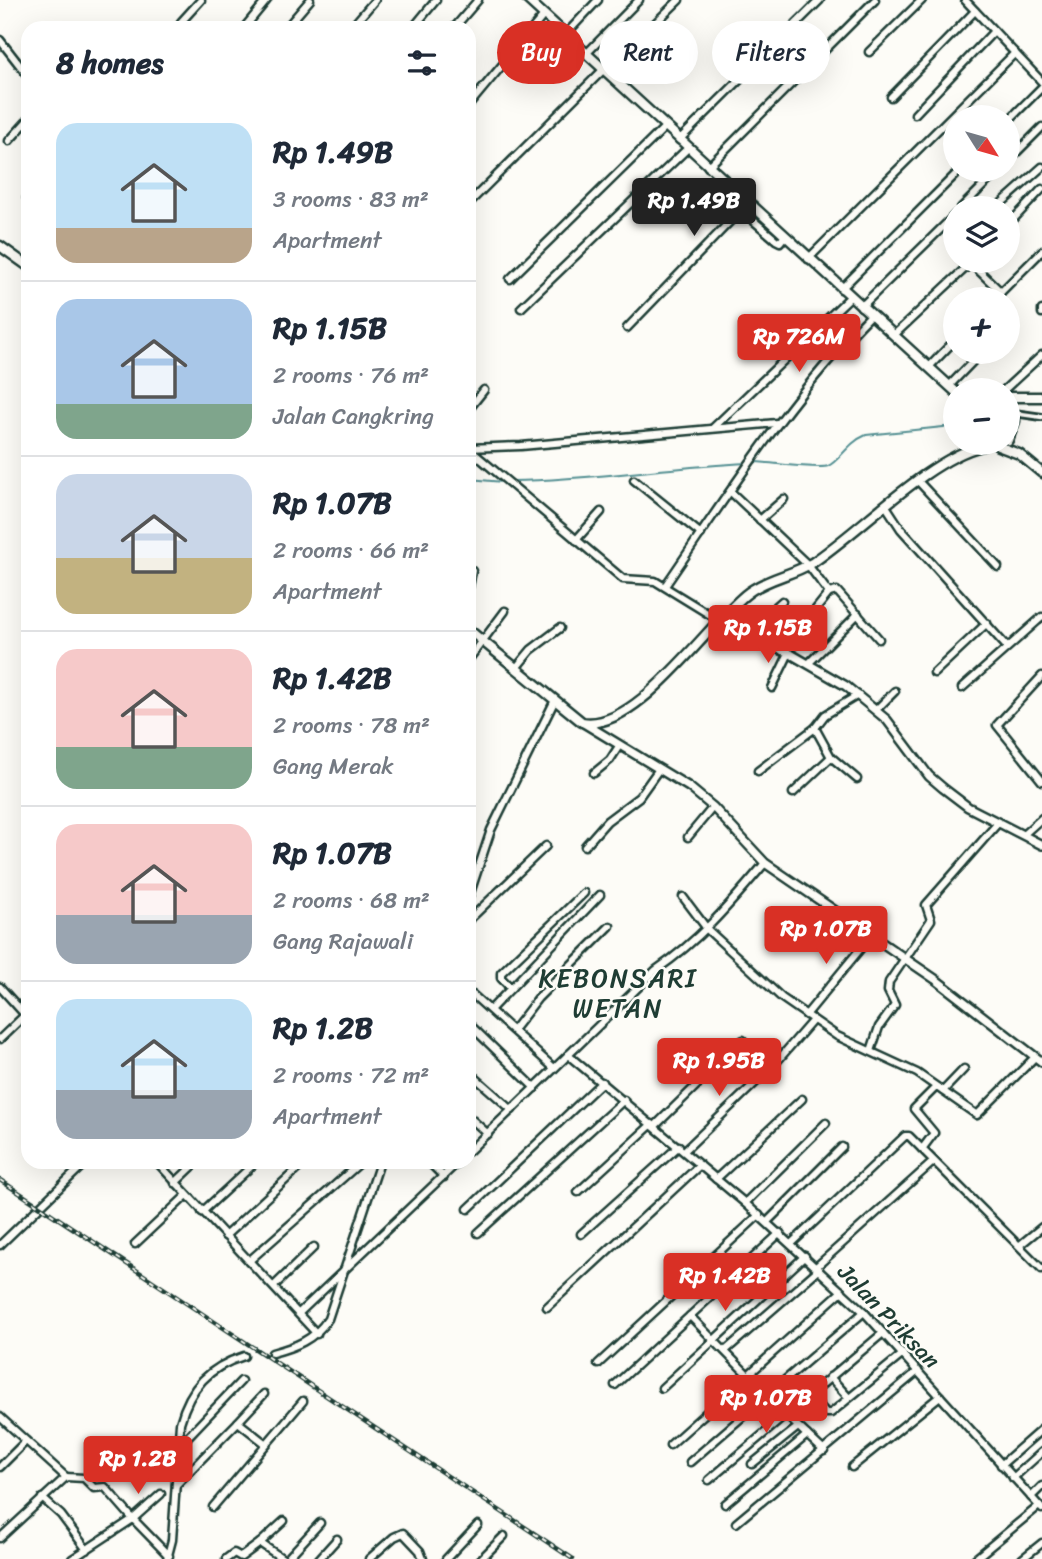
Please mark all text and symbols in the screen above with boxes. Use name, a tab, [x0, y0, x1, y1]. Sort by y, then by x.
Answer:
chip: Buy	[497, 21, 585, 84]
chip: Rent	[599, 21, 698, 84]
chip: Filters	[712, 21, 830, 84]
text: 8 homes	[56, 36, 164, 90]
icon: filters	[403, 44, 441, 82]
north arrow	[943, 105, 1020, 182]
map controls	[943, 105, 1020, 455]
text: Rp 1.49B	[273, 125, 393, 179]
icon: home	[112, 151, 196, 235]
pin: Rp 1.49B	[622, 178, 766, 238]
text: 3 rooms · 83 m²	[273, 179, 429, 220]
text: Rp 1.49B	[648, 180, 740, 221]
button: layers	[943, 196, 1020, 273]
text: Apartment	[273, 220, 382, 261]
button: +	[943, 287, 1020, 364]
text: Rp 1.15B	[273, 301, 387, 355]
pin: Rp 726M	[734, 314, 864, 374]
text: Rp 726M	[753, 316, 845, 357]
icon: home	[112, 327, 196, 411]
text: 2 rooms · 76 m²	[273, 355, 429, 396]
button: −	[943, 378, 1020, 455]
text: Jalan Cangkring	[273, 396, 434, 437]
text: Rp 1.07B	[273, 476, 392, 530]
icon: home	[112, 502, 196, 586]
text: 2 rooms · 66 m²	[273, 530, 429, 571]
text: Apartment	[273, 571, 382, 612]
pin: Rp 1.15B	[696, 606, 840, 665]
text: Rp 1.15B	[724, 607, 812, 648]
text: Rp 1.42B	[273, 651, 392, 705]
icon: home	[112, 677, 196, 761]
text: 2 rooms · 78 m²	[273, 705, 430, 746]
text: Gang Merak	[273, 746, 394, 787]
text: Rp 1.07B	[273, 826, 392, 880]
icon: home	[112, 852, 196, 936]
text: 2 rooms · 68 m²	[273, 880, 430, 921]
pin: Rp 1.07B	[754, 906, 898, 966]
text: Rp 1.07B	[780, 908, 872, 949]
text: Gang Rajawali	[273, 921, 413, 962]
district label: KEBONSARI WETAN	[539, 955, 697, 1031]
text: Rp 1.2B	[273, 1001, 373, 1055]
icon: home	[112, 1027, 196, 1111]
pin: Rp 1.95B	[647, 1038, 791, 1098]
text: Rp 1.95B	[673, 1040, 765, 1081]
text: 2 rooms · 72 m²	[273, 1055, 429, 1096]
text: Apartment	[273, 1096, 382, 1137]
street label: Jalan Priksan	[826, 1253, 951, 1379]
pin: Rp 1.42B	[653, 1254, 797, 1313]
text: Rp 1.42B	[679, 1255, 771, 1296]
pin: Rp 1.07B	[694, 1376, 838, 1435]
text: Rp 1.07B	[720, 1377, 812, 1418]
pin: Rp 1.2B	[73, 1436, 203, 1496]
text: Rp 1.2B	[100, 1438, 176, 1479]

